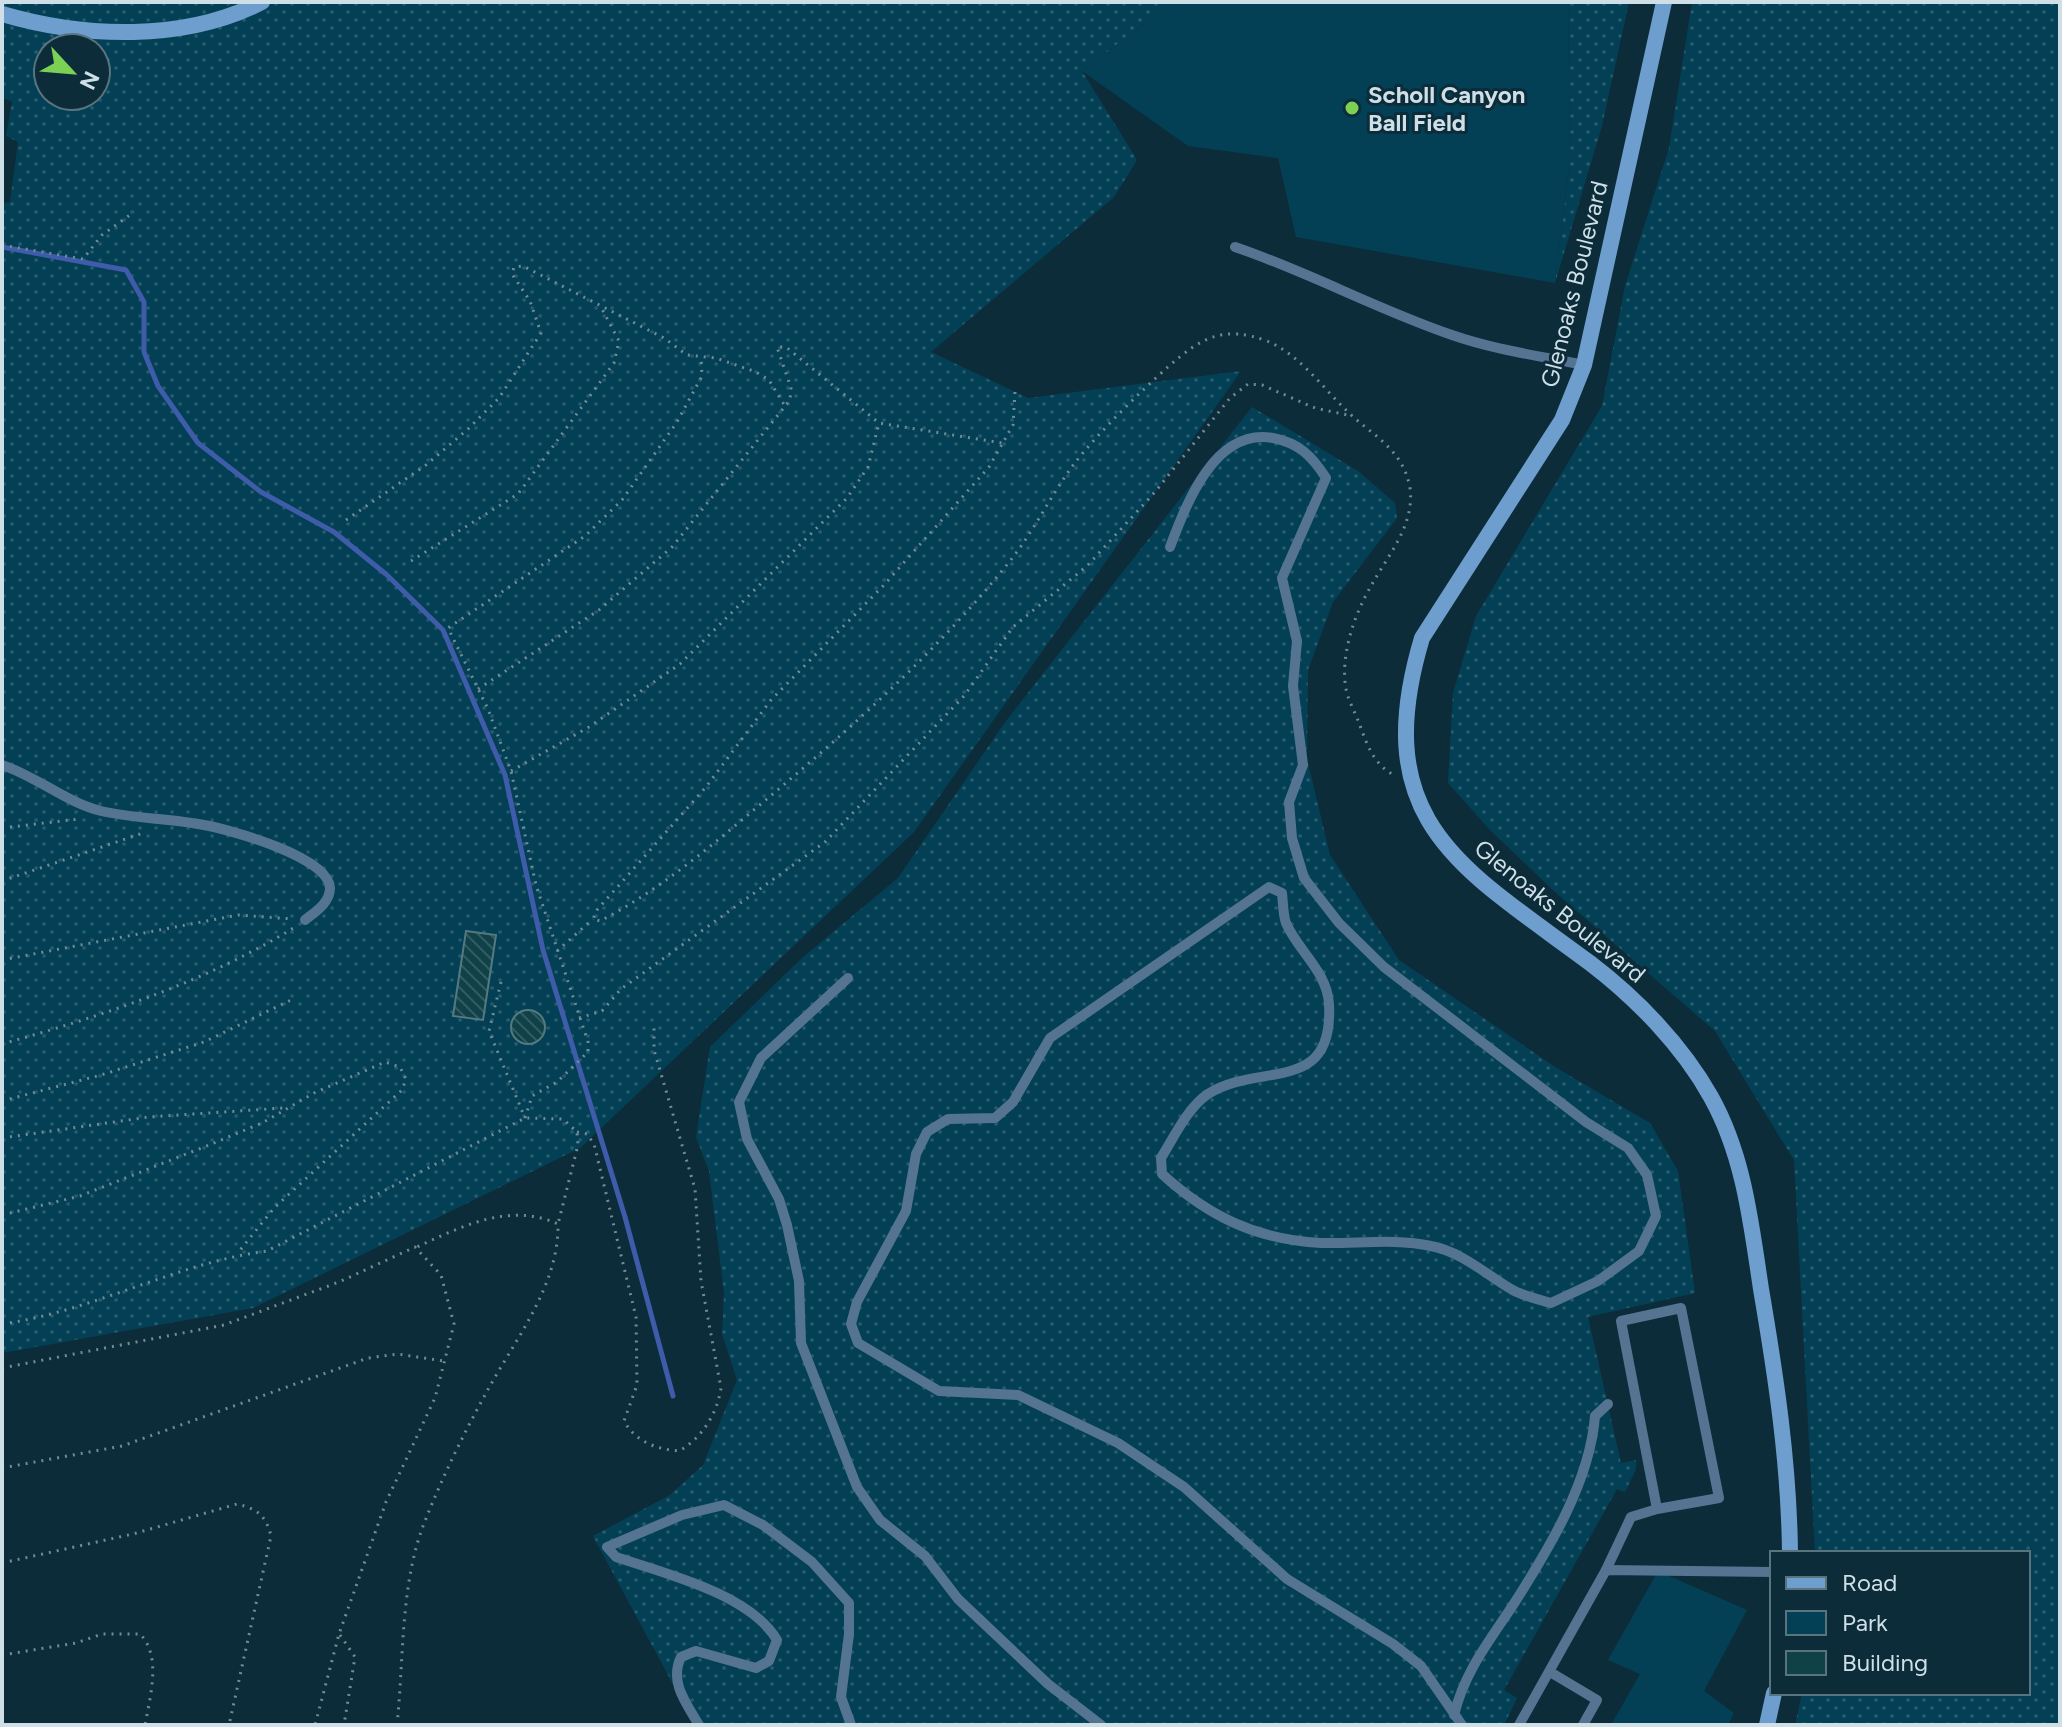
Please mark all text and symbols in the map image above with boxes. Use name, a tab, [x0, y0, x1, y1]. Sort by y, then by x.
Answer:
north arrow	[32, 32, 112, 112]
text: N	[74, 67, 105, 94]
place label: Scholl Canyon Ball Field	[1368, 80, 1525, 137]
marker: Scholl Canyon Ball Field	[1343, 99, 1361, 117]
street label: Glenoaks Boulevard	[1534, 178, 1614, 390]
street label: Glenoaks Boulevard	[1469, 833, 1651, 989]
legend	[1770, 1551, 2030, 1695]
text: Road	[1842, 1568, 1897, 1597]
text: Park	[1842, 1608, 1888, 1637]
text: Building	[1842, 1648, 1928, 1677]

